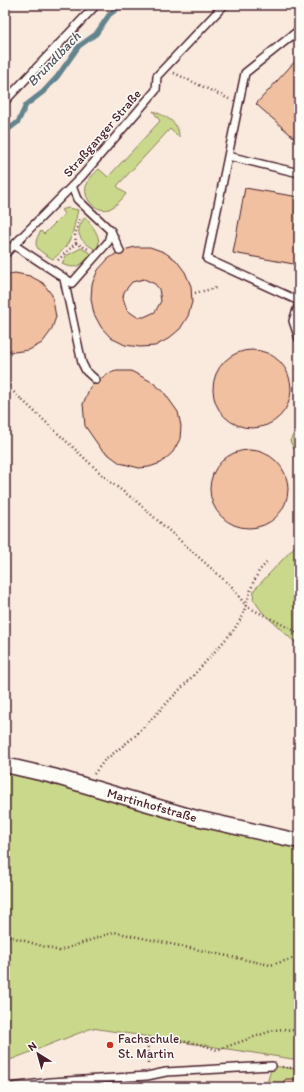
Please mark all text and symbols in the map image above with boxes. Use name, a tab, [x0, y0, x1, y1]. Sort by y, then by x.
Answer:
water label: Bründlbach	[24, 28, 85, 90]
street label: Straßganger Straße	[60, 86, 144, 180]
street label: Martinhofstraße	[105, 785, 199, 825]
place label: Fachschule St. Martin	[118, 1031, 179, 1061]
north arrow	[18, 1034, 58, 1074]
text: N	[25, 1039, 39, 1054]
marker: Fachschule St. Martin	[105, 1040, 115, 1050]

